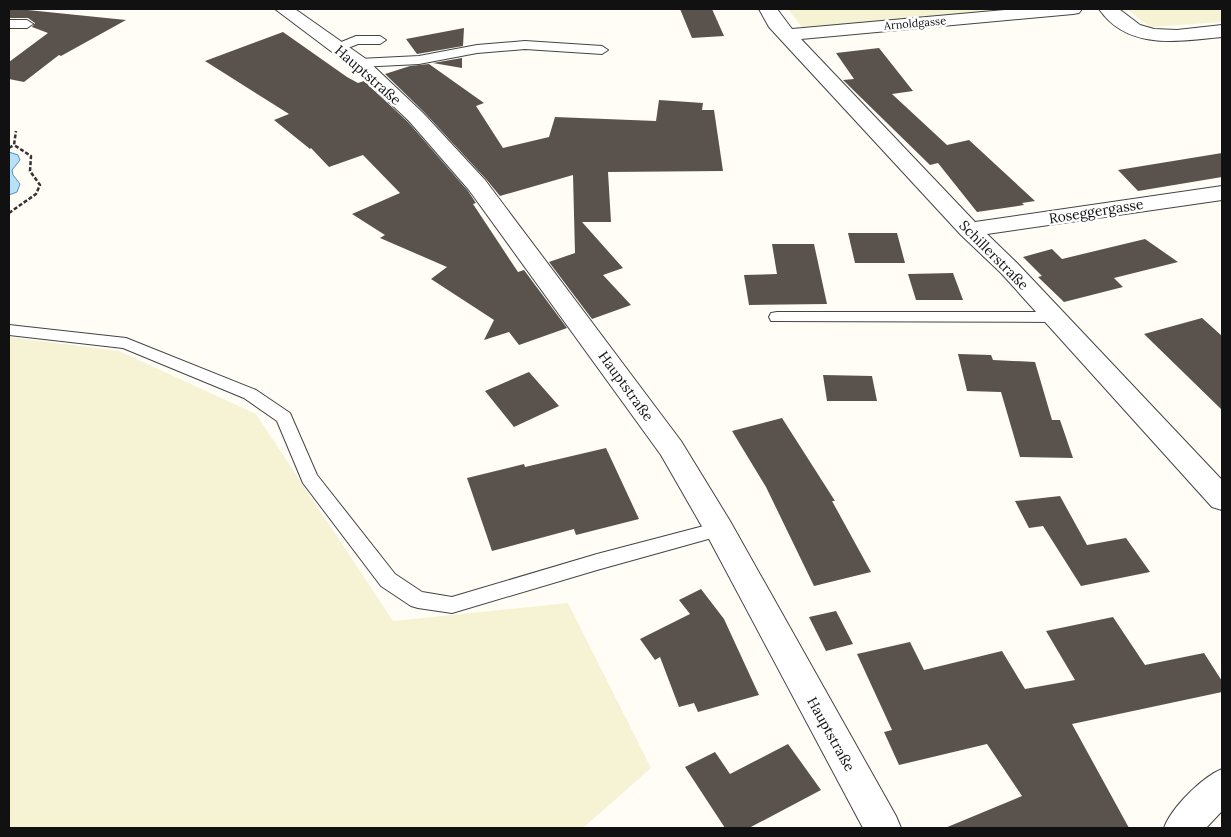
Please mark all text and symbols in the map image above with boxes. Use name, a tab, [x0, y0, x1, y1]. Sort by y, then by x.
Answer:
street label: Arnoldgasse	[882, 13, 947, 33]
street label: Hauptstraße	[331, 41, 405, 109]
street label: Roseggergasse	[1047, 195, 1145, 227]
street label: Schillerstraße	[955, 216, 1033, 294]
street label: Hauptstraße	[595, 347, 658, 425]
street label: Hauptstraße	[803, 694, 859, 775]

